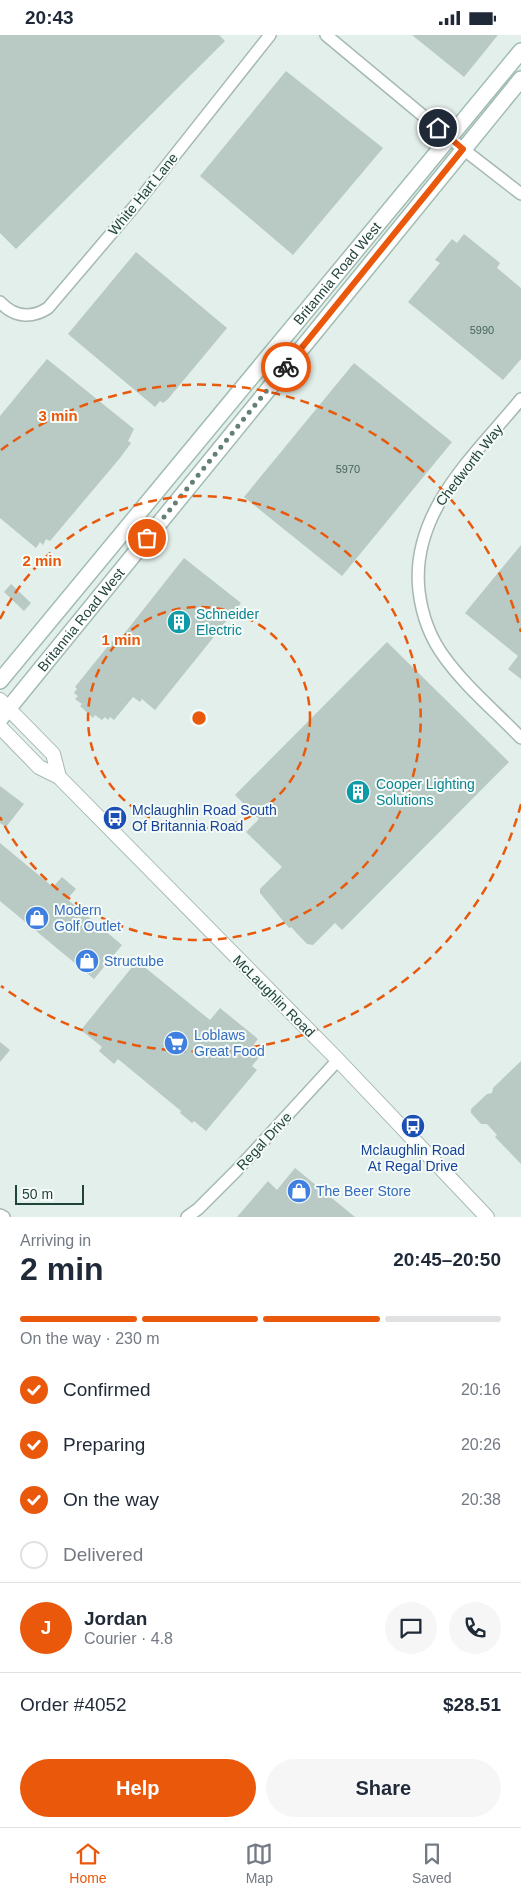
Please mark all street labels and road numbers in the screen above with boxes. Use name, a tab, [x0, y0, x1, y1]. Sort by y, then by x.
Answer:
street label: White Hart Lane	[105, 149, 181, 238]
street label: Britannia Road West	[290, 219, 384, 328]
street label: Chedworth Way	[432, 421, 506, 509]
street label: Britannia Road West	[34, 565, 128, 675]
street label: McLaughlin Road	[230, 952, 318, 1040]
street label: Regal Drive	[233, 1109, 295, 1173]

